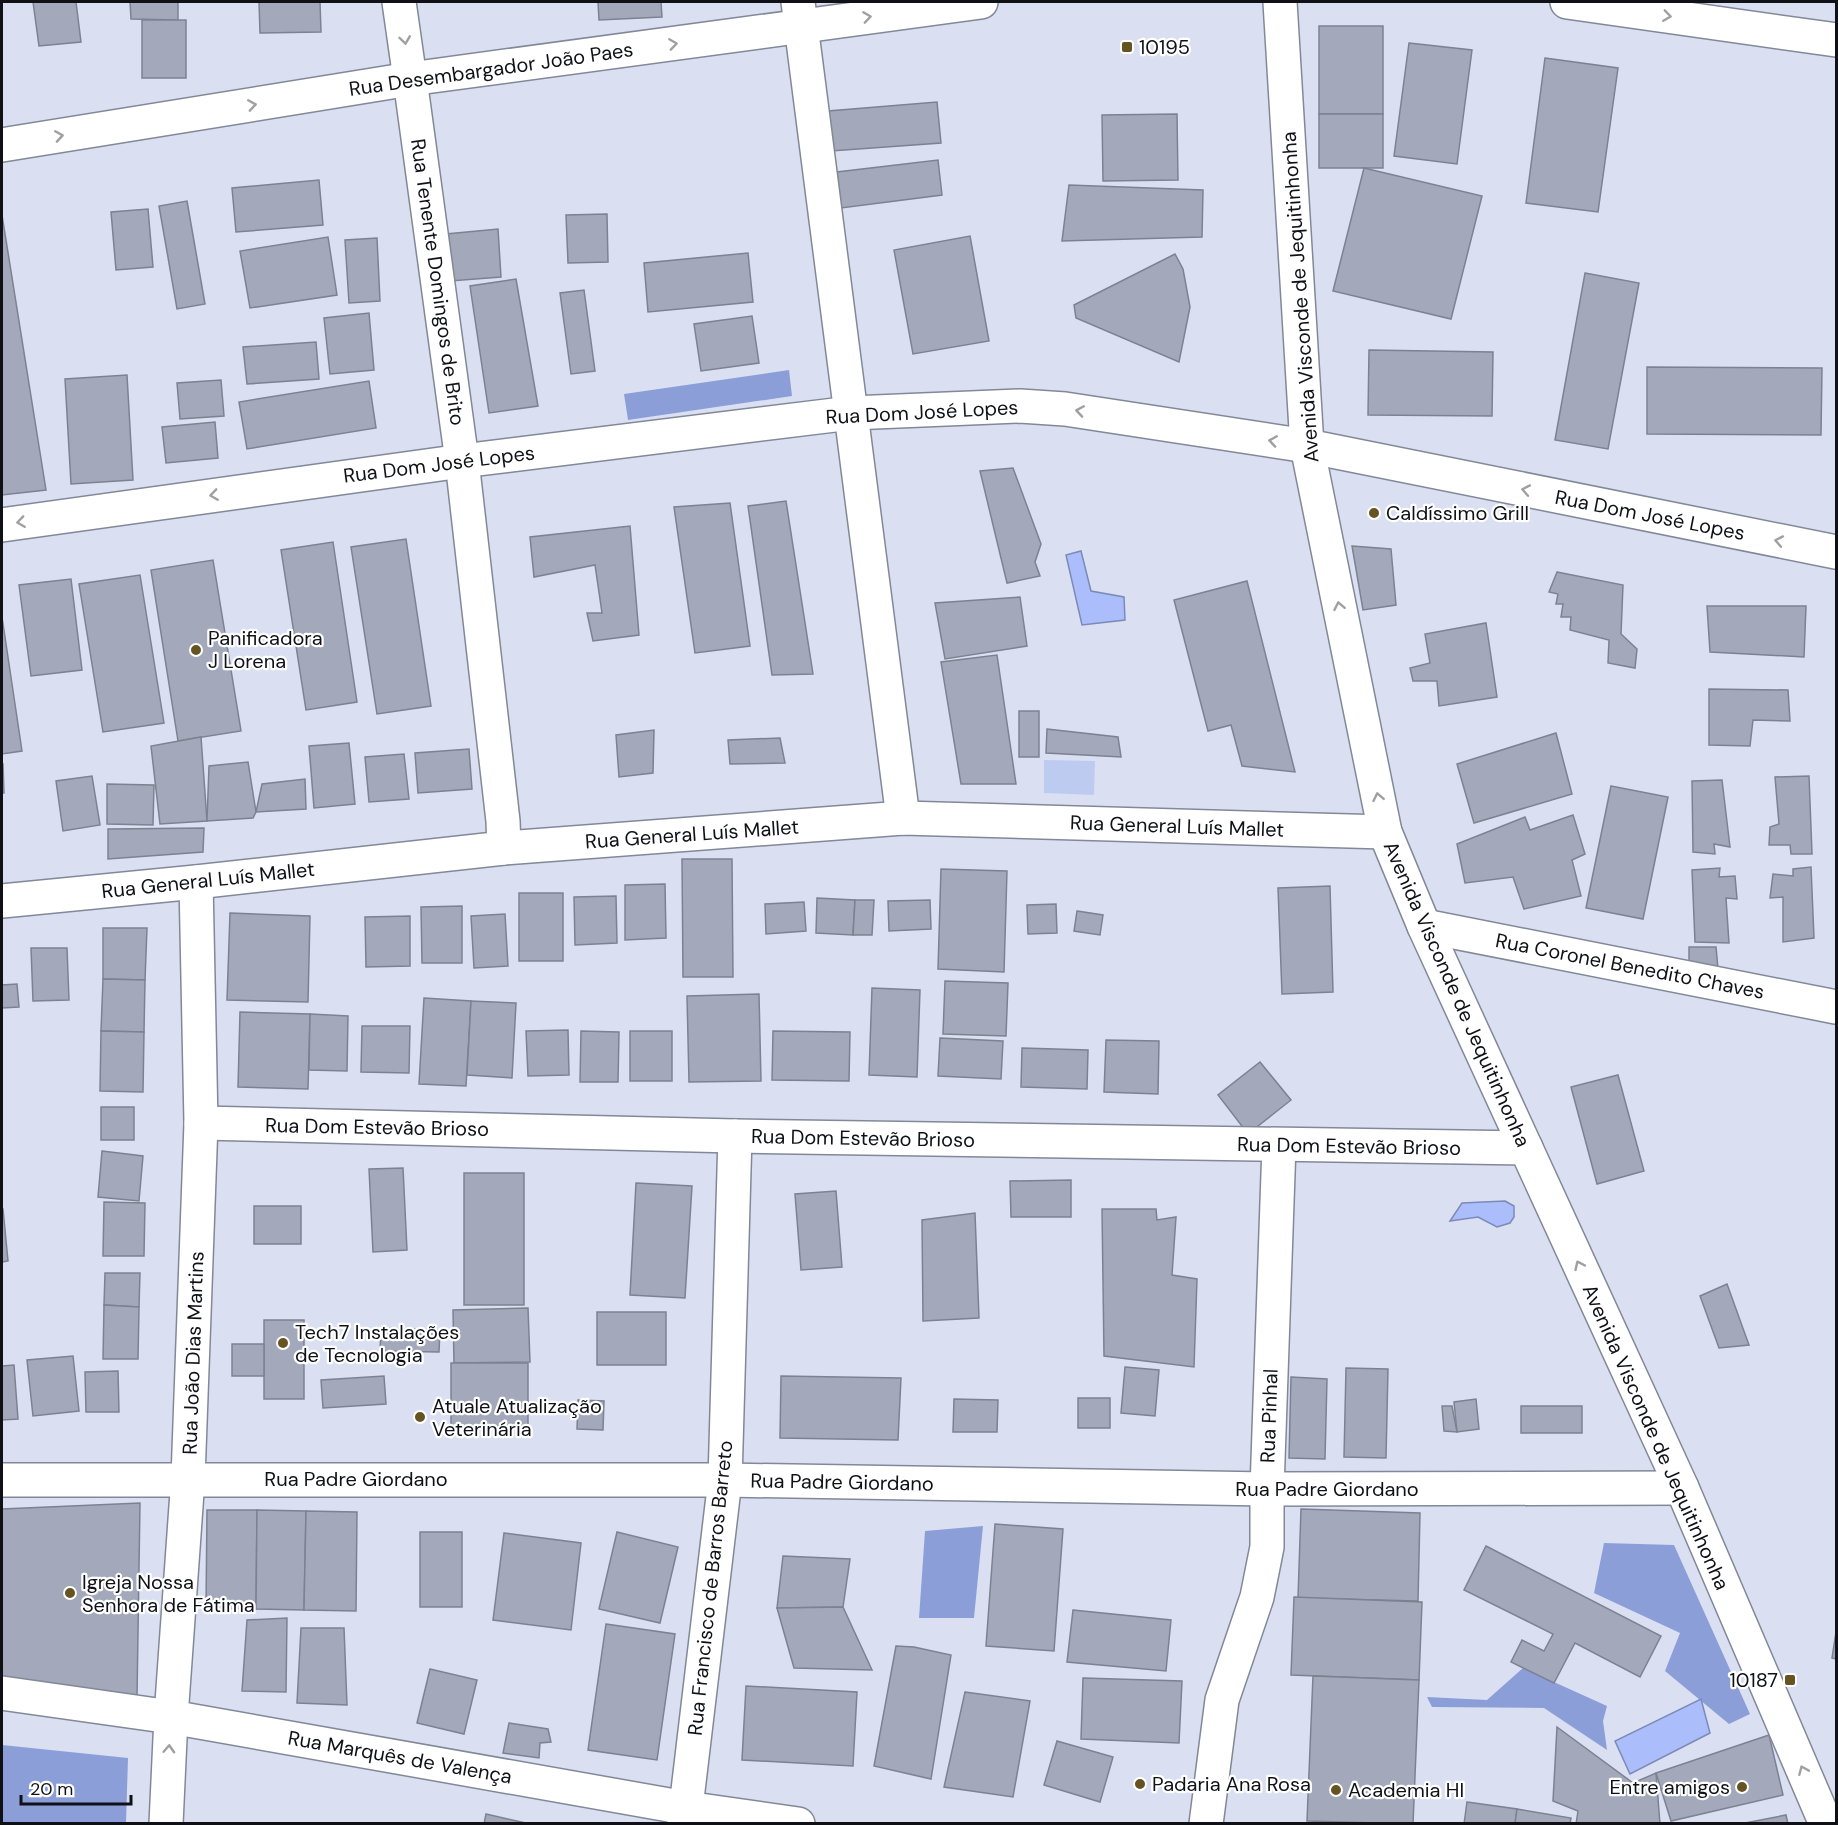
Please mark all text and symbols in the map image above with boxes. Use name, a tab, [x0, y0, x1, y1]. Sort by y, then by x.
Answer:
one-way arrow	[1662, 9, 1671, 21]
one-way arrow	[862, 12, 871, 24]
place label: 10195	[1139, 34, 1190, 60]
street label: Rua Desembargador João Paes	[347, 36, 635, 102]
one-way arrow	[398, 36, 410, 45]
one-way arrow	[669, 38, 678, 50]
marker: 10195	[1120, 40, 1134, 54]
one-way arrow	[247, 99, 256, 111]
one-way arrow	[55, 130, 64, 142]
street label: Avenida Visconde de Jequitinhonha	[1275, 131, 1325, 463]
street label: Rua Tenente Domingos de Brito	[405, 137, 471, 427]
street label: Rua Dom José Lopes	[825, 394, 1019, 430]
one-way arrow	[1076, 406, 1085, 418]
one-way arrow	[1268, 435, 1278, 447]
street label: Rua Dom José Lopes	[342, 439, 536, 489]
one-way arrow	[1521, 484, 1531, 497]
street label: Rua Dom José Lopes	[1553, 484, 1747, 546]
one-way arrow	[209, 488, 218, 500]
place label: Caldíssimo Grill	[1386, 500, 1529, 526]
marker: Caldíssimo Grill	[1367, 506, 1381, 520]
one-way arrow	[16, 515, 25, 528]
one-way arrow	[1774, 535, 1784, 548]
one-way arrow	[1333, 602, 1346, 612]
place label: Panificadora J Lorena	[208, 625, 323, 674]
marker: Panificadora J Lorena	[189, 643, 203, 657]
one-way arrow	[1372, 793, 1385, 803]
street label: Rua General Luís Mallet	[1069, 809, 1285, 843]
street label: Rua General Luís Mallet	[584, 814, 800, 854]
street label: Avenida Visconde de Jequitinhonha	[1378, 837, 1536, 1151]
street label: Rua General Luís Mallet	[100, 856, 316, 904]
street label: Rua Coronel Benedito Chaves	[1493, 927, 1767, 1005]
street label: Rua Dom Estevão Brioso	[265, 1112, 489, 1142]
street label: Rua Dom Estevão Brioso	[751, 1123, 975, 1153]
street label: Rua Dom Estevão Brioso	[1237, 1131, 1461, 1161]
street label: Rua João Dias Martins	[176, 1251, 210, 1455]
one-way arrow	[1575, 1261, 1587, 1272]
street label: Avenida Visconde de Jequitinhonha	[1577, 1280, 1735, 1594]
place label: Tech7 Instalações de Tecnologia	[295, 1319, 459, 1368]
marker: Tech7 Instalações de Tecnologia	[276, 1336, 290, 1350]
street label: Rua Pinhal	[1254, 1368, 1284, 1464]
place label: Atuale Atualização Veterinária	[432, 1393, 602, 1442]
marker: Atuale Atualização Veterinária	[413, 1410, 427, 1424]
street label: Rua Francisco de Barros Barreto	[682, 1439, 738, 1737]
street label: Rua Padre Giordano	[264, 1466, 448, 1492]
street label: Rua Padre Giordano	[750, 1467, 934, 1497]
street label: Rua Padre Giordano	[1235, 1476, 1419, 1502]
place label: Igreja Nossa Senhora de Fátima	[82, 1569, 255, 1618]
marker: Igreja Nossa Senhora de Fátima	[63, 1586, 77, 1600]
place label: 10187	[1730, 1667, 1778, 1693]
marker: 10187	[1783, 1673, 1797, 1687]
street label: Rua Marquês de Valença	[286, 1724, 514, 1790]
one-way arrow	[163, 1745, 176, 1754]
one-way arrow	[1798, 1765, 1810, 1776]
scale bar	[21, 1768, 130, 1806]
place label: Padaria Ana Rosa	[1152, 1771, 1311, 1797]
place label: Entre amigos	[1610, 1774, 1730, 1800]
text: 20 m	[30, 1777, 73, 1801]
marker: Padaria Ana Rosa	[1133, 1777, 1147, 1791]
place label: Academia HI	[1348, 1777, 1464, 1803]
marker: Entre amigos	[1735, 1780, 1749, 1794]
marker: Academia HI	[1329, 1783, 1343, 1797]

